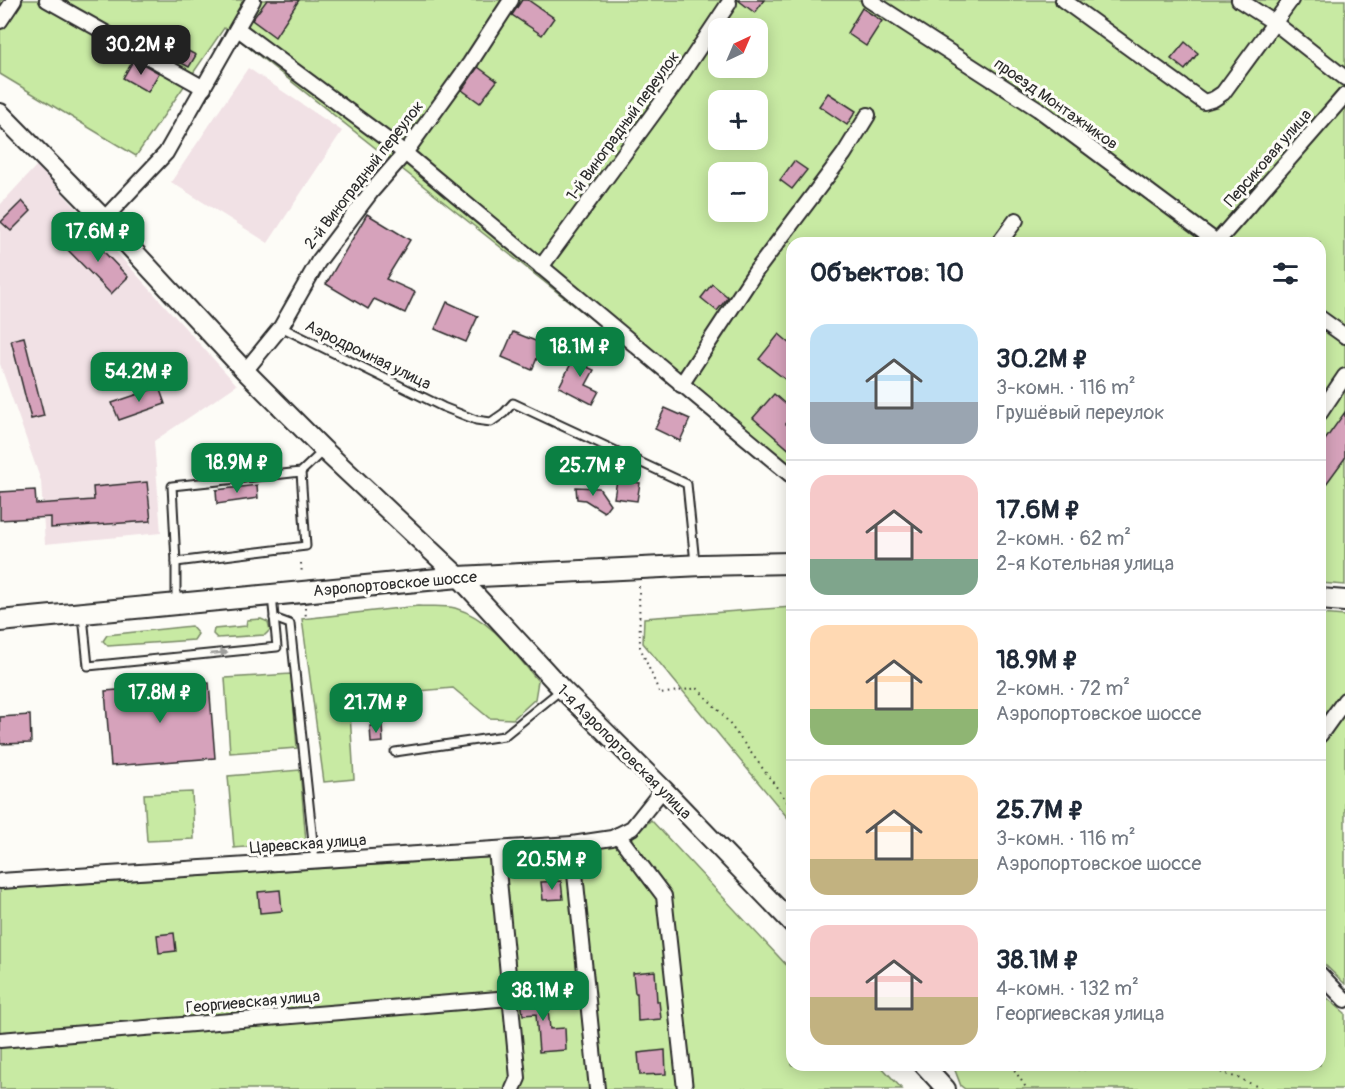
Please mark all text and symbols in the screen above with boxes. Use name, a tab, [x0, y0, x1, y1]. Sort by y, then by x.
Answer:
north arrow	[708, 18, 768, 78]
map controls	[708, 18, 768, 222]
pin: 30.2M ₽	[86, 25, 196, 76]
text: 30.2M ₽	[105, 32, 177, 57]
street label: 1-й Виноградный переулок	[562, 47, 684, 205]
street label: проезд Монтажников	[990, 54, 1122, 154]
button: +	[708, 90, 768, 150]
street label: 2-й Виноградный переулок	[300, 97, 428, 253]
street label: Персиковая улица	[1220, 105, 1316, 211]
button: −	[708, 162, 768, 222]
pin: 17.6M ₽	[43, 212, 153, 263]
text: 17.6M ₽	[65, 219, 131, 244]
text: Объектов: 10	[810, 257, 964, 289]
icon: filters	[1269, 257, 1302, 290]
street label: Аэродромная улица	[302, 316, 434, 394]
pin: 18.1M ₽	[525, 327, 635, 378]
text: 18.1M ₽	[550, 334, 610, 359]
text: 30.2M ₽	[996, 343, 1088, 375]
icon: home	[858, 348, 930, 420]
pin: 54.2M ₽	[84, 352, 194, 403]
text: 54.2M ₽	[105, 359, 173, 384]
text: 3-комн. · 116 m²	[996, 375, 1136, 400]
text: Грушёвый переулок	[996, 400, 1165, 425]
pin: 18.9M ₽	[182, 443, 292, 494]
pin: 25.7M ₽	[538, 446, 648, 497]
text: 18.9M ₽	[205, 450, 269, 475]
text: 25.7M ₽	[559, 453, 627, 478]
text: 17.6M ₽	[996, 494, 1081, 526]
icon: home	[858, 499, 930, 571]
text: 2-комн. · 62 m²	[996, 526, 1131, 551]
text: 2-я Котельная улица	[996, 551, 1174, 576]
street label: Аэропортовское шоссе	[312, 567, 478, 601]
text: 18.9M ₽	[996, 644, 1078, 676]
one-way arrow	[210, 648, 229, 658]
icon: home	[858, 649, 930, 721]
pin: 17.8M ₽	[105, 673, 215, 724]
text: 2-комн. · 72 m²	[996, 676, 1130, 701]
text: 17.8M ₽	[128, 680, 192, 705]
street label: 1-я Аэропортовская улица	[552, 680, 696, 824]
pin: 21.7M ₽	[321, 683, 431, 734]
text: 21.7M ₽	[344, 690, 408, 715]
text: Аэропортовское шоссе	[996, 701, 1201, 726]
text: 25.7M ₽	[996, 794, 1084, 826]
icon: home	[858, 799, 930, 871]
text: 3-комн. · 116 m²	[996, 826, 1136, 851]
street label: Царевская улица	[249, 830, 367, 858]
pin: 20.5M ₽	[497, 840, 607, 891]
text: 20.5M ₽	[517, 847, 587, 872]
text: Аэропортовское шоссе	[996, 851, 1201, 876]
text: 38.1M ₽	[996, 944, 1079, 976]
icon: home	[858, 949, 930, 1021]
pin: 38.1M ₽	[488, 971, 598, 1022]
text: 4-комн. · 132 m²	[996, 976, 1139, 1001]
text: 38.1M ₽	[511, 978, 575, 1003]
street label: Георгиевская улица	[185, 986, 321, 1018]
text: Георгиевская улица	[996, 1001, 1164, 1026]

